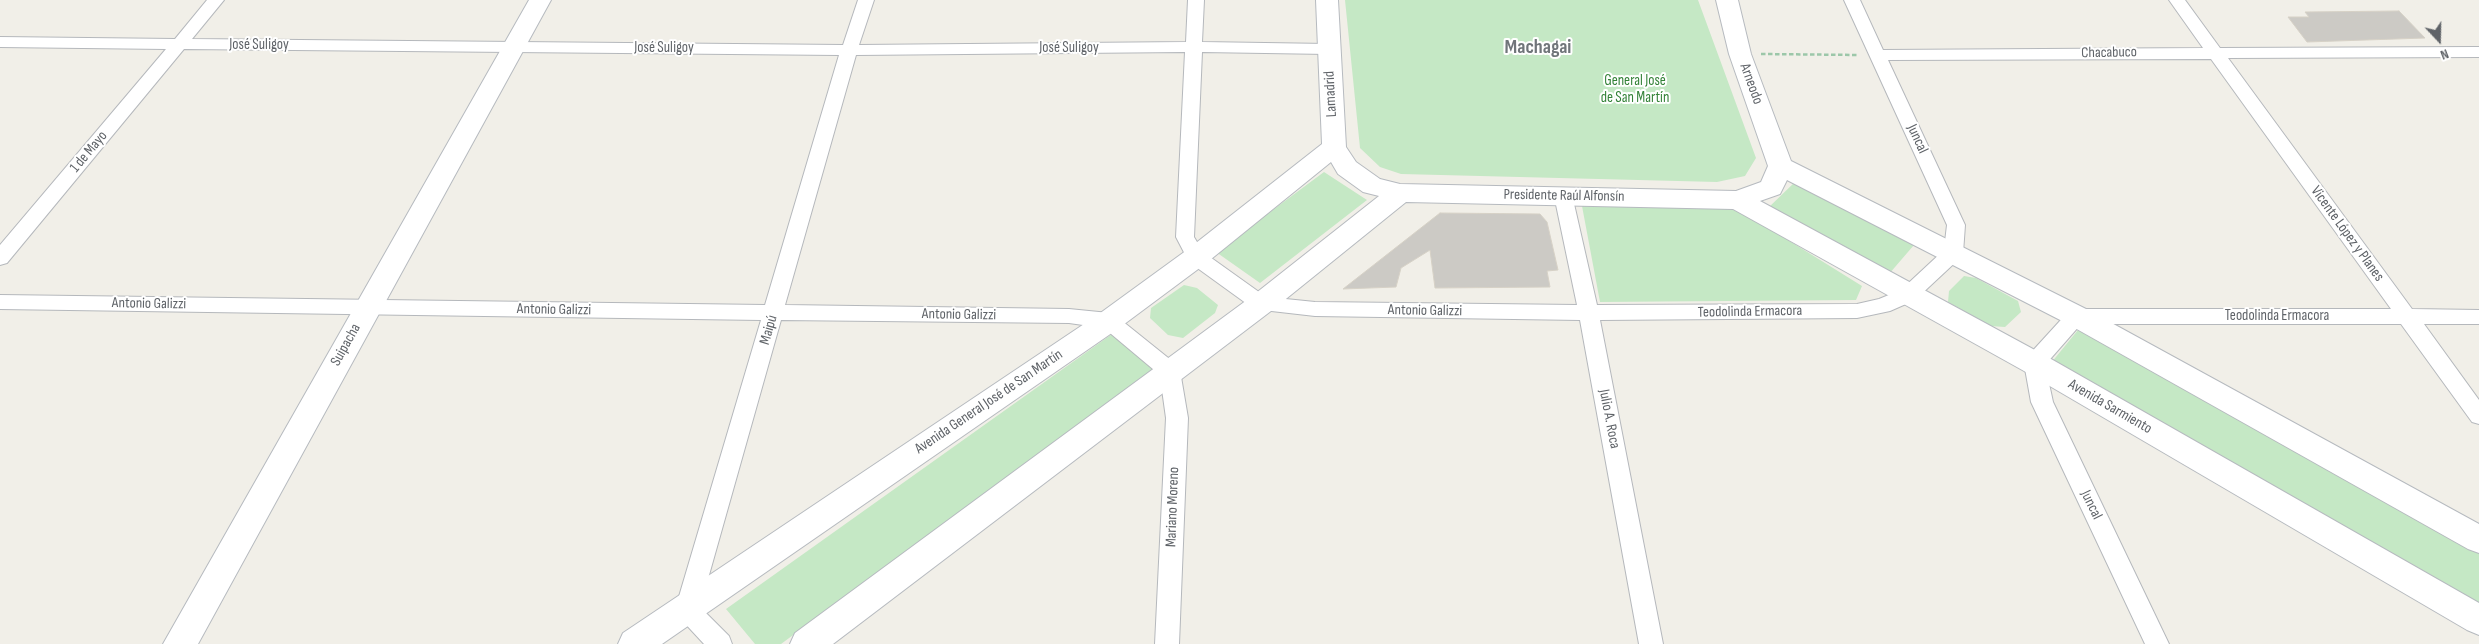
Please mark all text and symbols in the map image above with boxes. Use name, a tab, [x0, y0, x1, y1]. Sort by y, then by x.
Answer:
north arrow	[2414, 15, 2464, 65]
street label: José Suligoy	[229, 36, 289, 54]
district label: Machagai	[1505, 36, 1571, 60]
street label: José Suligoy	[634, 39, 694, 57]
street label: José Suligoy	[1039, 39, 1099, 57]
street label: Chacabuco	[2081, 44, 2137, 62]
text: N	[2438, 45, 2451, 64]
street label: Arneodo	[1735, 61, 1767, 107]
street label: Lamadrid	[1321, 70, 1341, 118]
park label: General José de San Martín	[1601, 72, 1669, 107]
street label: Juncal	[1902, 122, 1932, 156]
street label: 1 de Mayo	[66, 128, 112, 176]
street label: Vicente López y Planes	[2306, 183, 2388, 285]
street label: Presidente Raúl Alfonsín	[1503, 186, 1625, 206]
street label: Antonio Galizzi	[112, 294, 186, 314]
street label: Antonio Galizzi	[517, 300, 591, 320]
street label: Antonio Galizzi	[1388, 301, 1462, 321]
street label: Teodolinda Ermacora	[1698, 302, 1802, 322]
street label: Antonio Galizzi	[922, 305, 996, 325]
street label: Teodolinda Ermacora	[2225, 307, 2329, 325]
street label: Maipú	[756, 313, 782, 347]
street label: Suipacha	[327, 321, 365, 369]
street label: Avenida General José de San Martín	[912, 346, 1066, 458]
street label: Avenida Sarmiento	[2065, 376, 2155, 438]
street label: Julio A. Roca	[1594, 388, 1624, 450]
street label: Mariano Moreno	[1163, 466, 1183, 548]
street label: Juncal	[2076, 488, 2106, 522]

